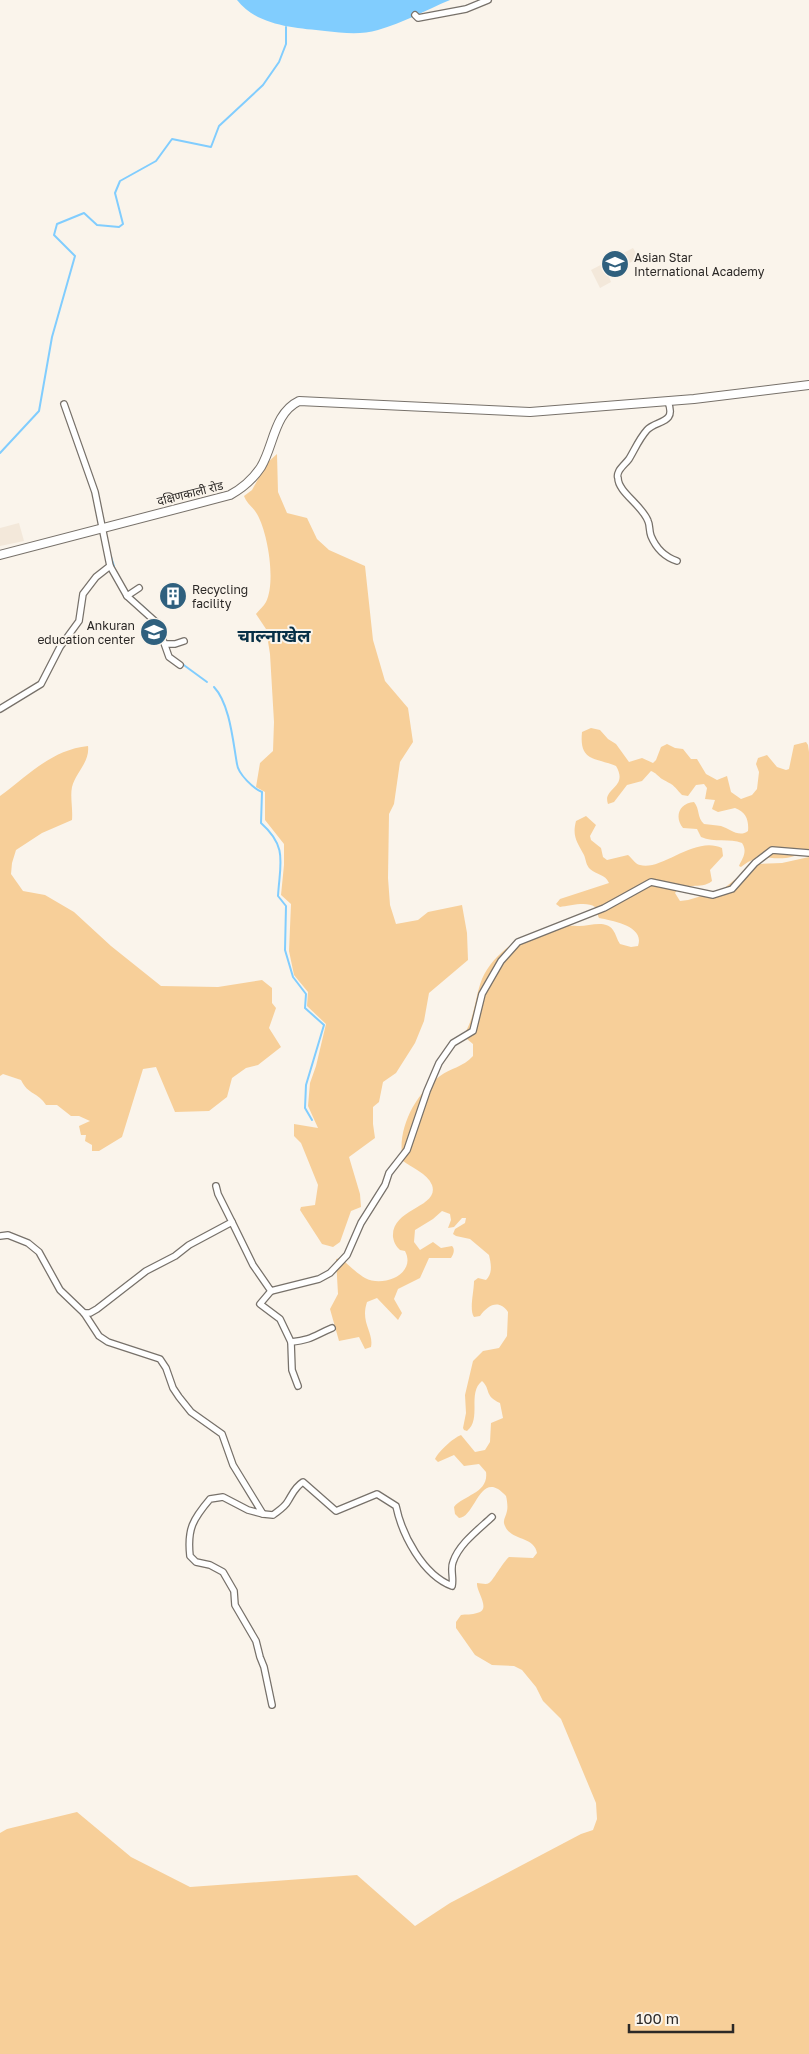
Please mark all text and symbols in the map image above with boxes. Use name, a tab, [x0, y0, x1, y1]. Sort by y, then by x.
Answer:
school or university icon: Asian Star International Academy	[600, 249, 630, 279]
place label: Asian Star International Academy	[634, 250, 765, 279]
street label: दक्षिणकाली रोड	[155, 477, 225, 508]
building icon: Recycling facility	[158, 581, 188, 611]
place label: Recycling facility	[192, 582, 248, 611]
school or university icon: Ankuran education center	[139, 617, 169, 647]
place label: Ankuran education center	[37, 618, 135, 647]
district label: चाल्नाखेल	[237, 624, 311, 646]
scale bar	[629, 2002, 733, 2034]
text: 100 m	[636, 2009, 679, 2027]

